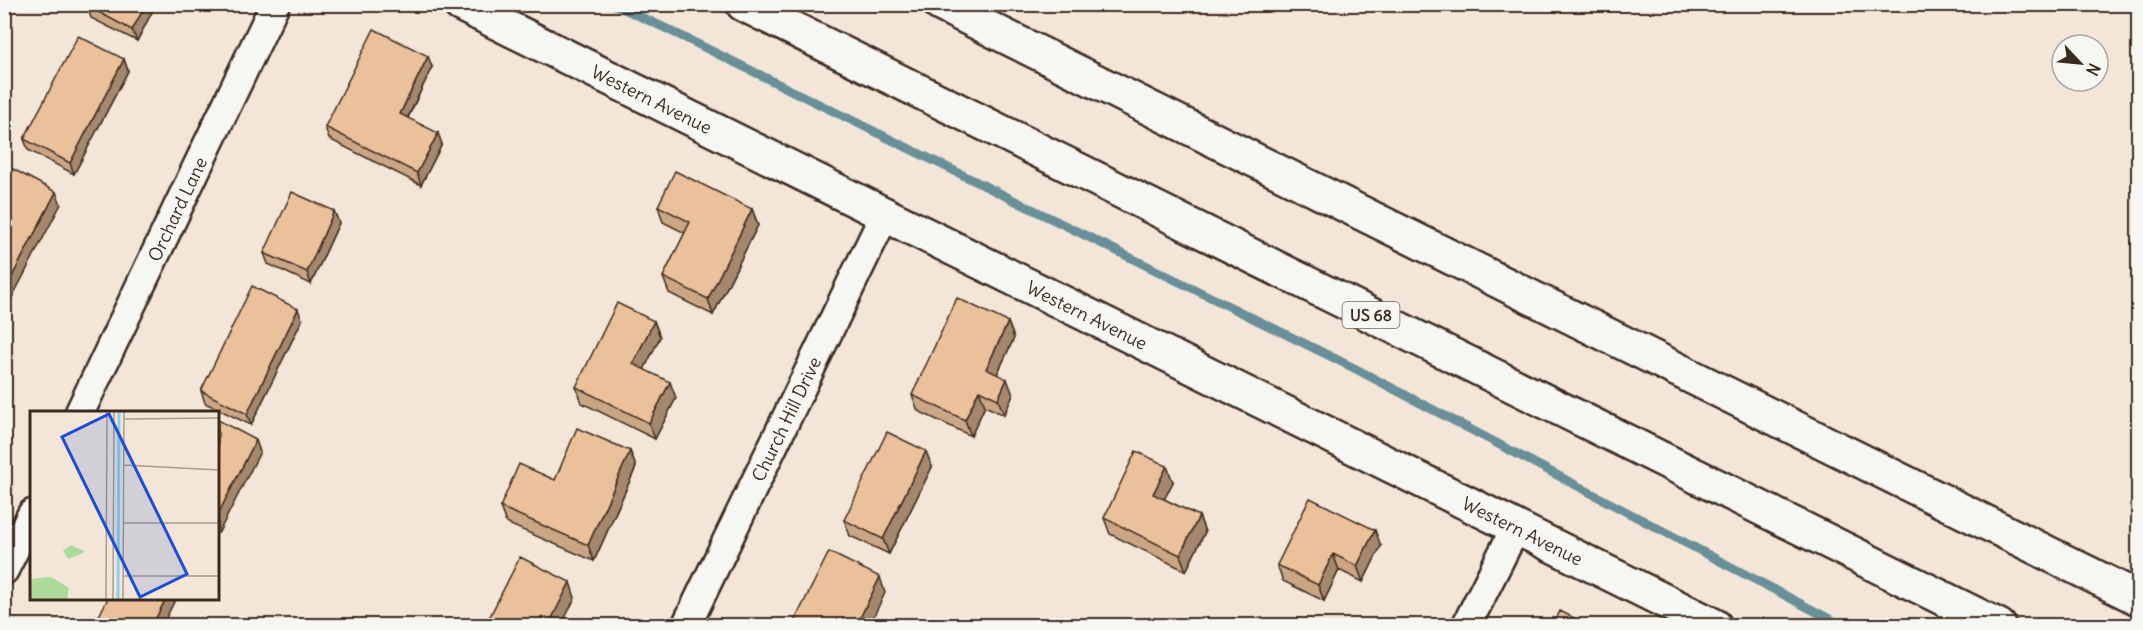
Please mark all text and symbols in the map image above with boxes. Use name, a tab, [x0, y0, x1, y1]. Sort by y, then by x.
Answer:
north arrow	[2050, 33, 2110, 93]
street label: Western Avenue	[588, 59, 716, 139]
text: N	[2082, 60, 2105, 79]
street label: Orchard Lane	[142, 153, 212, 265]
street label: Western Avenue	[1023, 275, 1151, 354]
road number: US 68	[1342, 302, 1400, 328]
street label: Church Hill Drive	[746, 353, 826, 485]
inset map	[30, 411, 219, 600]
street label: Western Avenue	[1459, 491, 1587, 570]

